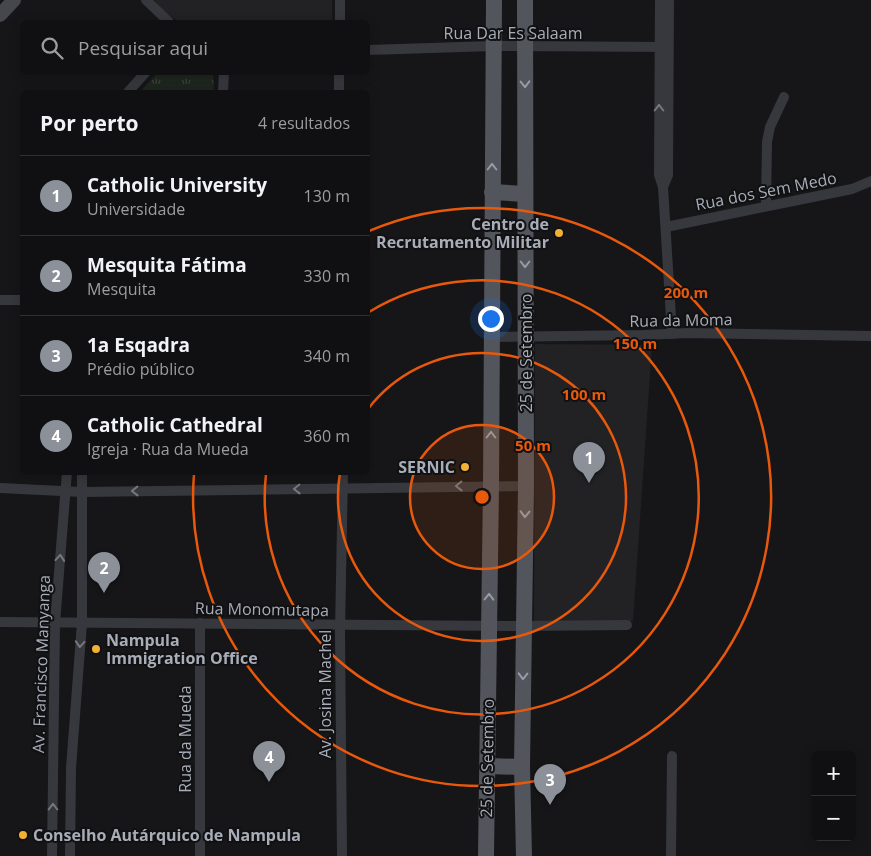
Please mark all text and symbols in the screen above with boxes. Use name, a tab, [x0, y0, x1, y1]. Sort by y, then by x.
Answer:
search box	[20, 20, 370, 75]
street label: Rua Dar Es Salaam	[444, 22, 582, 44]
icon: search	[38, 34, 66, 62]
text: Pesquisar aqui	[78, 35, 208, 61]
one-way arrow	[520, 80, 530, 88]
one-way arrow	[654, 104, 664, 112]
text: Por perto	[40, 109, 139, 137]
text: 4 resultados	[258, 112, 350, 134]
one-way arrow	[487, 163, 497, 171]
street label: Rua dos Sem Medo	[693, 167, 839, 215]
text: Catholic University	[87, 172, 267, 198]
text: 1	[51, 185, 61, 207]
text: 130 m	[304, 185, 350, 207]
text: Universidade	[87, 198, 185, 220]
place label: Centro de Recrutamento Militar	[376, 213, 549, 253]
marker: Centro de Recrutamento Militar	[553, 227, 565, 239]
text: Mesquita Fátima	[87, 252, 247, 278]
one-way arrow	[520, 260, 530, 268]
text: 2	[51, 265, 61, 287]
text: 330 m	[304, 265, 350, 287]
text: Mesquita	[87, 278, 156, 300]
text: 200 m	[664, 282, 708, 302]
street label: 25 de Setembro	[515, 294, 537, 412]
your location	[478, 306, 504, 332]
street label: Rua da Moma	[629, 308, 733, 332]
text: 1a Esqadra	[87, 332, 190, 358]
text: 150 m	[613, 333, 657, 353]
text: 3	[51, 345, 61, 367]
text: 340 m	[304, 345, 350, 367]
text: Prédio público	[87, 358, 195, 380]
text: 100 m	[562, 384, 606, 404]
text: Catholic Cathedral	[87, 412, 263, 438]
text: 4	[51, 425, 61, 447]
text: 360 m	[304, 425, 350, 447]
one-way arrow	[486, 431, 496, 438]
text: 50 m	[515, 435, 551, 455]
text: Igreja · Rua da Mueda	[87, 438, 249, 460]
pin: 1	[573, 442, 605, 483]
place label: SERNIC	[398, 456, 455, 478]
marker: SERNIC	[459, 461, 471, 473]
one-way arrow	[455, 481, 463, 491]
one-way arrow	[293, 484, 300, 494]
one-way arrow	[130, 486, 138, 496]
centre of rings	[473, 488, 491, 506]
one-way arrow	[520, 510, 530, 518]
pin: 2	[88, 552, 120, 593]
one-way arrow	[55, 553, 66, 561]
street label: Av. Francisco Manyanga	[27, 575, 55, 753]
one-way arrow	[484, 593, 494, 601]
street label: Rua Monomutapa	[195, 597, 329, 621]
place label: Nampula Immigration Office	[106, 629, 258, 669]
street label: Av. Josina Machel	[314, 630, 336, 758]
one-way arrow	[75, 640, 86, 648]
marker: Nampula Immigration Office	[90, 643, 102, 655]
one-way arrow	[518, 672, 528, 680]
street label: Rua da Mueda	[174, 685, 196, 793]
street label: 25 de Setembro	[475, 699, 499, 817]
pin: 4	[253, 741, 285, 782]
map controls	[811, 751, 856, 841]
button: +	[811, 751, 856, 796]
pin: 3	[534, 764, 566, 805]
button: −	[811, 796, 856, 841]
one-way arrow	[47, 803, 58, 811]
place label: Conselho Autárquico de Nampula	[33, 824, 301, 846]
marker: Conselho Autárquico de Nampula	[17, 829, 29, 841]

